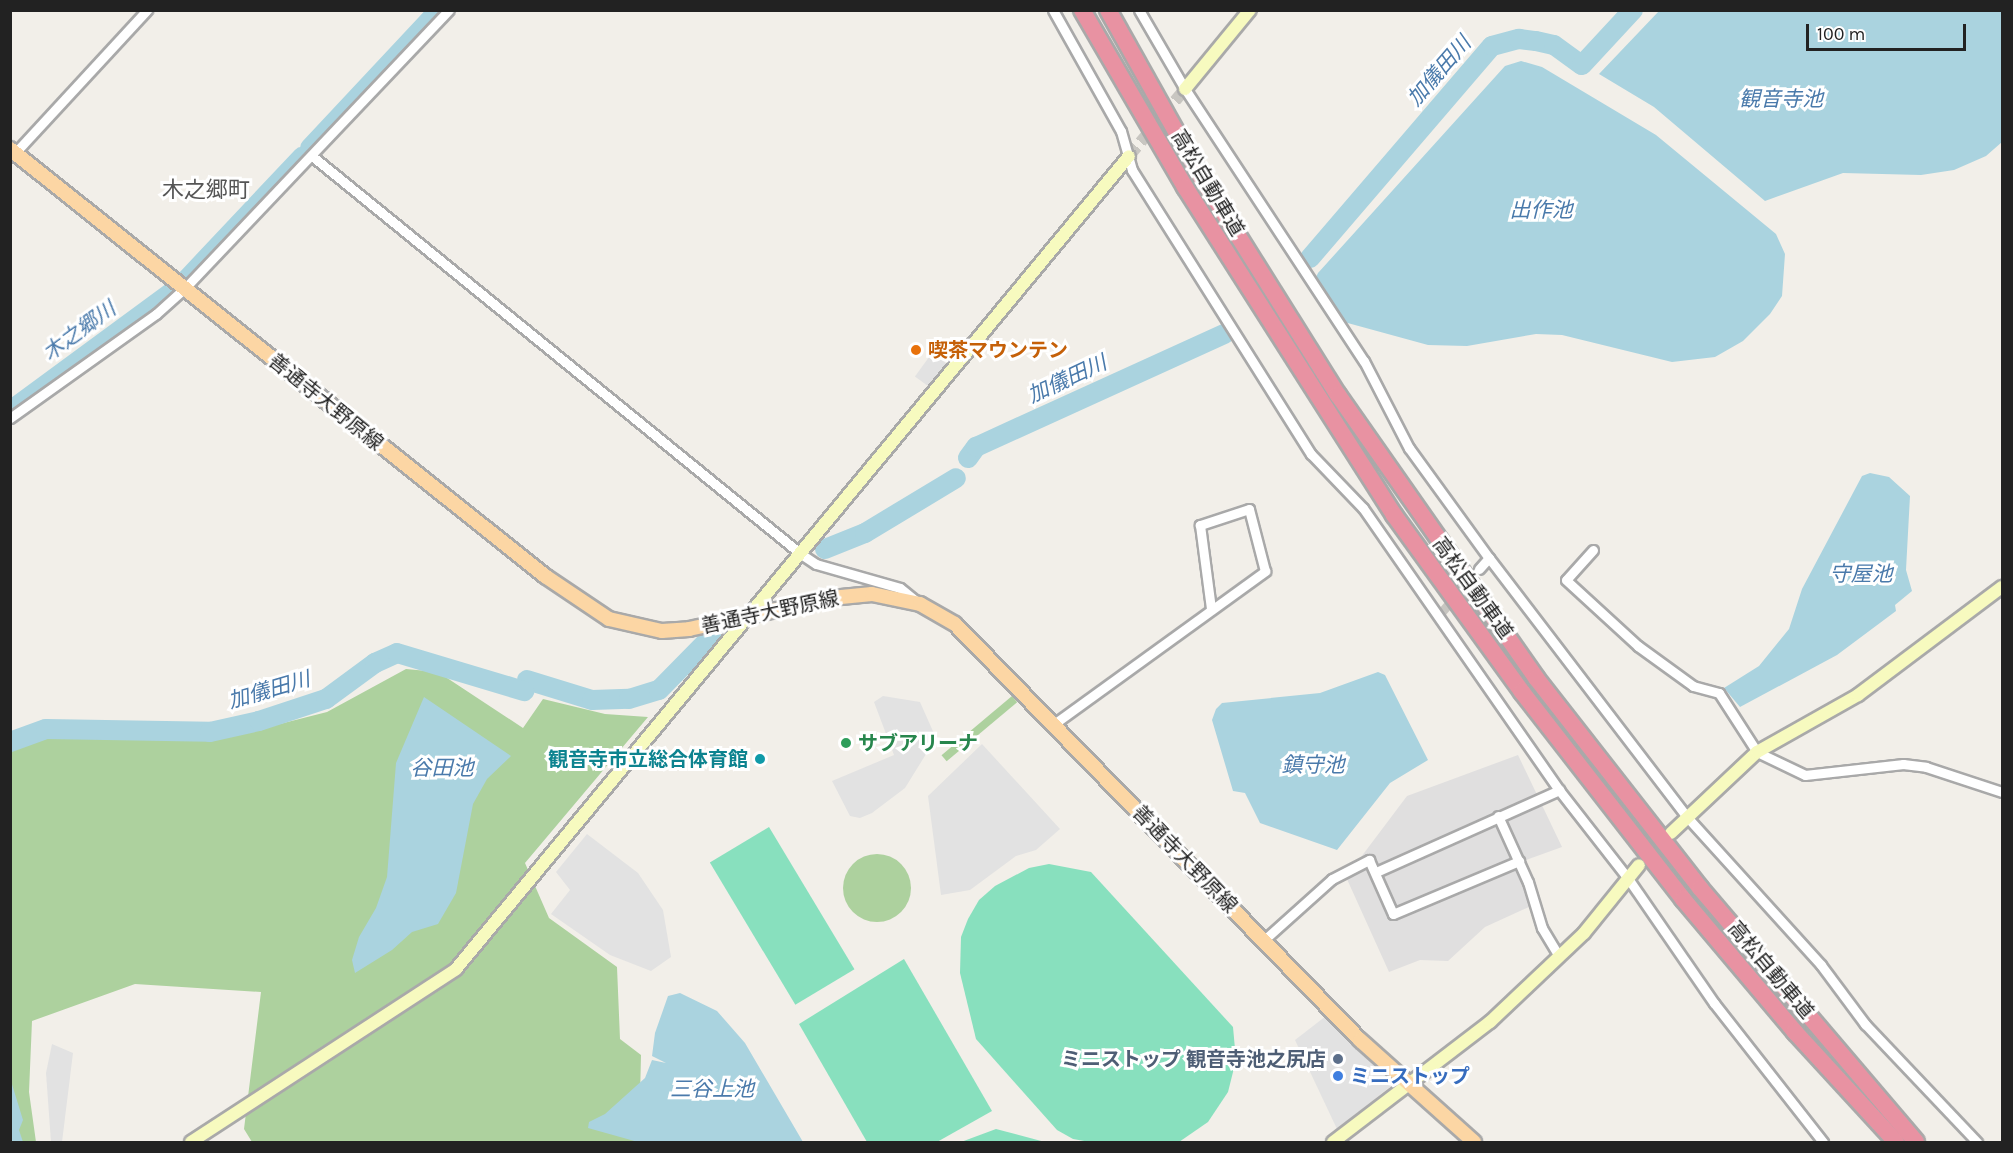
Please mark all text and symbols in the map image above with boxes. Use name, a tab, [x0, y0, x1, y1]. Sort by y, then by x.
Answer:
scale bar	[1809, 12, 1970, 50]
text: 100 m	[1817, 23, 1865, 45]
water label: 加儀田川	[1402, 31, 1476, 111]
water label: 観音寺池	[1739, 86, 1823, 112]
street label: 高松自動車道	[1167, 125, 1249, 241]
district label: 木之郷町	[162, 178, 250, 204]
water label: 出作池	[1510, 197, 1572, 223]
water label: 木之郷川	[38, 296, 120, 366]
place label: 喫茶マウンテン	[928, 338, 1068, 362]
marker: 喫茶マウンテン	[909, 343, 923, 357]
street label: 善通寺大野原線	[264, 349, 388, 455]
water label: 加儀田川	[1024, 350, 1110, 408]
street label: 高松自動車道	[1428, 532, 1518, 644]
water label: 守屋池	[1830, 561, 1892, 587]
street label: 善通寺大野原線	[699, 586, 841, 638]
water label: 加儀田川	[225, 666, 313, 714]
place label: サブアリーナ	[858, 731, 978, 755]
marker: サブアリーナ	[839, 736, 853, 750]
place label: 観音寺市立総合体育館	[548, 747, 748, 771]
marker: 観音寺市立総合体育館	[753, 752, 767, 766]
water label: 鎮守池	[1282, 752, 1344, 778]
water label: 谷田池	[411, 755, 473, 781]
street label: 善通寺大野原線	[1128, 800, 1242, 918]
street label: 高松自動車道	[1723, 916, 1819, 1024]
place label: ミニストップ 観音寺池之尻店	[1061, 1047, 1326, 1071]
marker: ミニストップ 観音寺池之尻店	[1331, 1052, 1345, 1066]
place label: ミニストップ	[1350, 1064, 1470, 1088]
marker: ミニストップ	[1331, 1069, 1345, 1083]
water label: 三谷上池	[670, 1076, 754, 1102]

